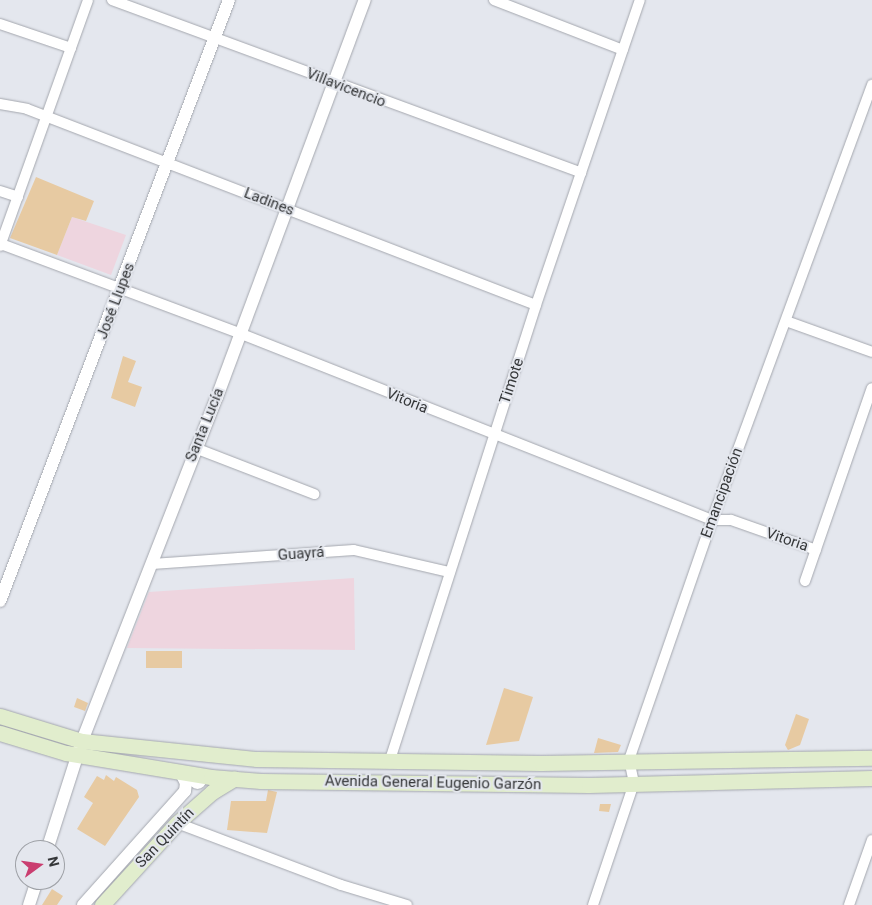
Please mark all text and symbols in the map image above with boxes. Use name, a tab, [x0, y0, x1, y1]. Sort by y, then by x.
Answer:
street label: Villavicencio	[304, 65, 388, 111]
street label: Ladines	[241, 184, 297, 220]
street label: José Llupes	[93, 260, 139, 342]
street label: Timote	[496, 356, 528, 406]
street label: Vitoria	[384, 385, 430, 417]
street label: Santa Lucía	[182, 386, 228, 464]
street label: Emancipación	[697, 446, 747, 540]
street label: Vitoria	[764, 524, 810, 556]
street label: Guayrá	[277, 543, 325, 565]
street label: Avenida General Eugenio Garzón	[325, 772, 541, 794]
street label: San Quintín	[132, 804, 198, 872]
north arrow	[15, 840, 65, 890]
text: N	[45, 855, 63, 868]

